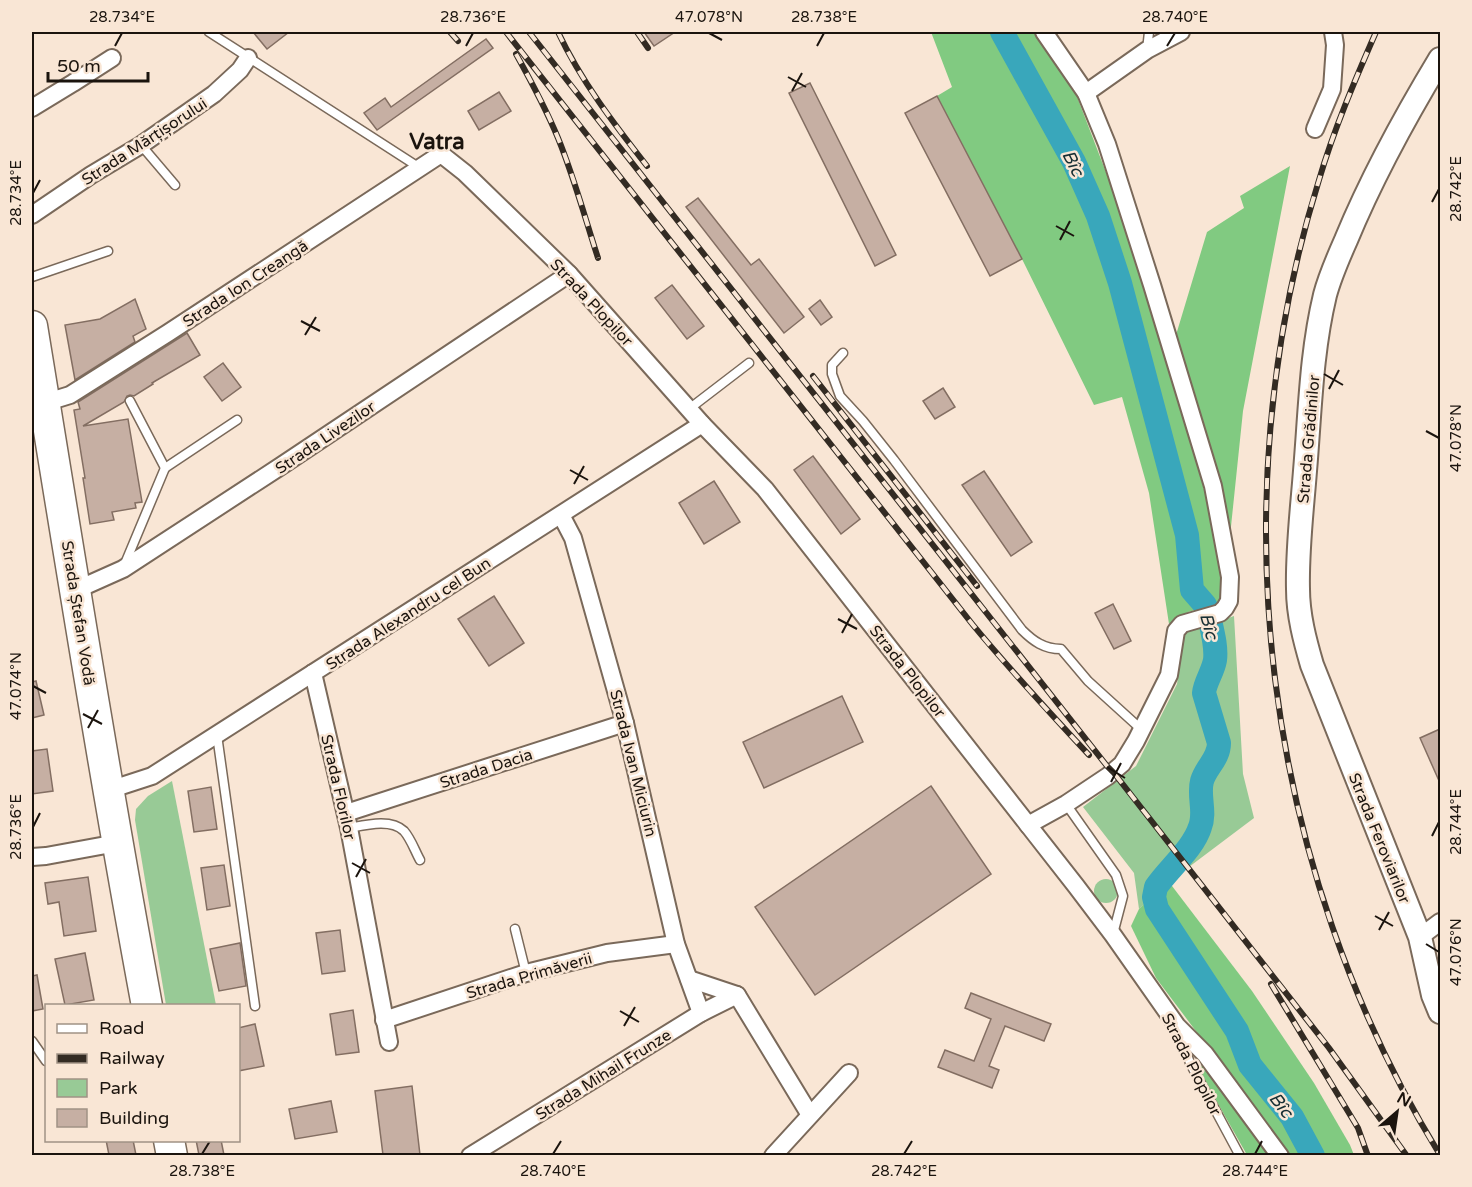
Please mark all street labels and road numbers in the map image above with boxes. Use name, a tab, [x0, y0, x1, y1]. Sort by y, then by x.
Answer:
street label: Strada Mărțișorului	[78, 94, 211, 190]
street label: Strada Ion Creangă	[179, 236, 312, 332]
street label: Strada Plopilor	[546, 255, 637, 351]
street label: Strada Grădinilor	[1293, 373, 1325, 504]
street label: Strada Livezilor	[272, 397, 380, 479]
street label: Strada Ștefan Vodă	[57, 539, 99, 687]
street label: Strada Alexandru cel Bun	[322, 553, 495, 675]
street label: Strada Plopilor	[865, 621, 950, 723]
street label: Strada Ivan Miciurin	[605, 688, 661, 839]
street label: Strada Florilor	[316, 733, 360, 843]
street label: Strada Dacia	[437, 745, 535, 793]
street label: Strada Feroviarilor	[1344, 770, 1415, 907]
street label: Strada Primăverii	[464, 948, 594, 1003]
street label: Strada Plopilor	[1157, 1010, 1226, 1120]
street label: Strada Mihail Frunze	[532, 1025, 675, 1125]

